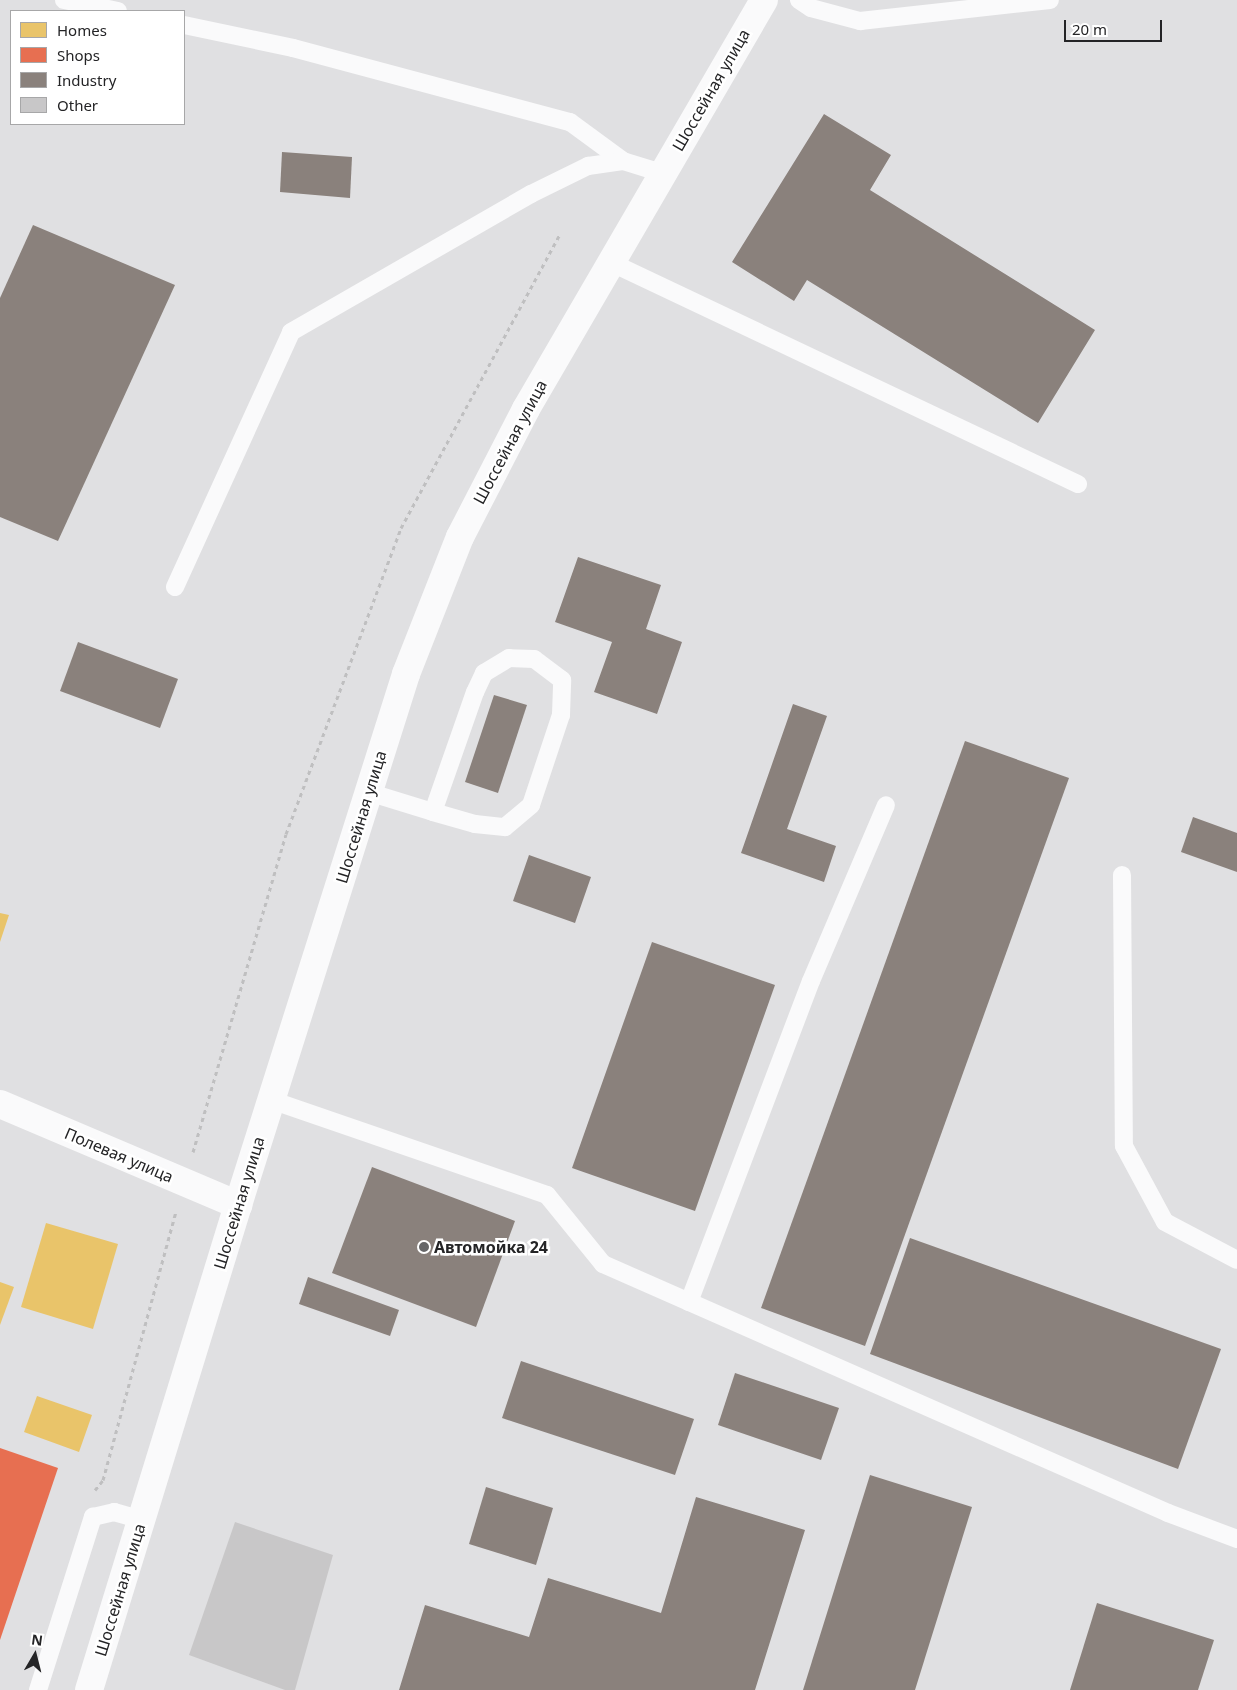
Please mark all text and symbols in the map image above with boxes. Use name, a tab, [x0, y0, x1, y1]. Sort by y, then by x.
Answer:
legend	[10, 10, 185, 125]
scale bar	[1067, 10, 1164, 42]
text: 20 m	[1072, 19, 1107, 39]
text: Homes	[57, 20, 107, 40]
street label: Шоссейная улица	[668, 26, 754, 154]
text: Shops	[57, 45, 100, 65]
text: Industry	[57, 70, 116, 90]
text: Other	[57, 95, 98, 115]
street label: Шоссейная улица	[469, 377, 551, 507]
street label: Шоссейная улица	[332, 748, 390, 886]
street label: Полевая улица	[62, 1123, 176, 1187]
street label: Шоссейная улица	[210, 1134, 268, 1272]
place label: Автомойка 24	[434, 1237, 548, 1257]
marker: Автомойка 24	[418, 1241, 430, 1253]
street label: Шоссейная улица	[91, 1521, 149, 1659]
text: N	[30, 1629, 44, 1650]
north arrow	[10, 1630, 60, 1680]

